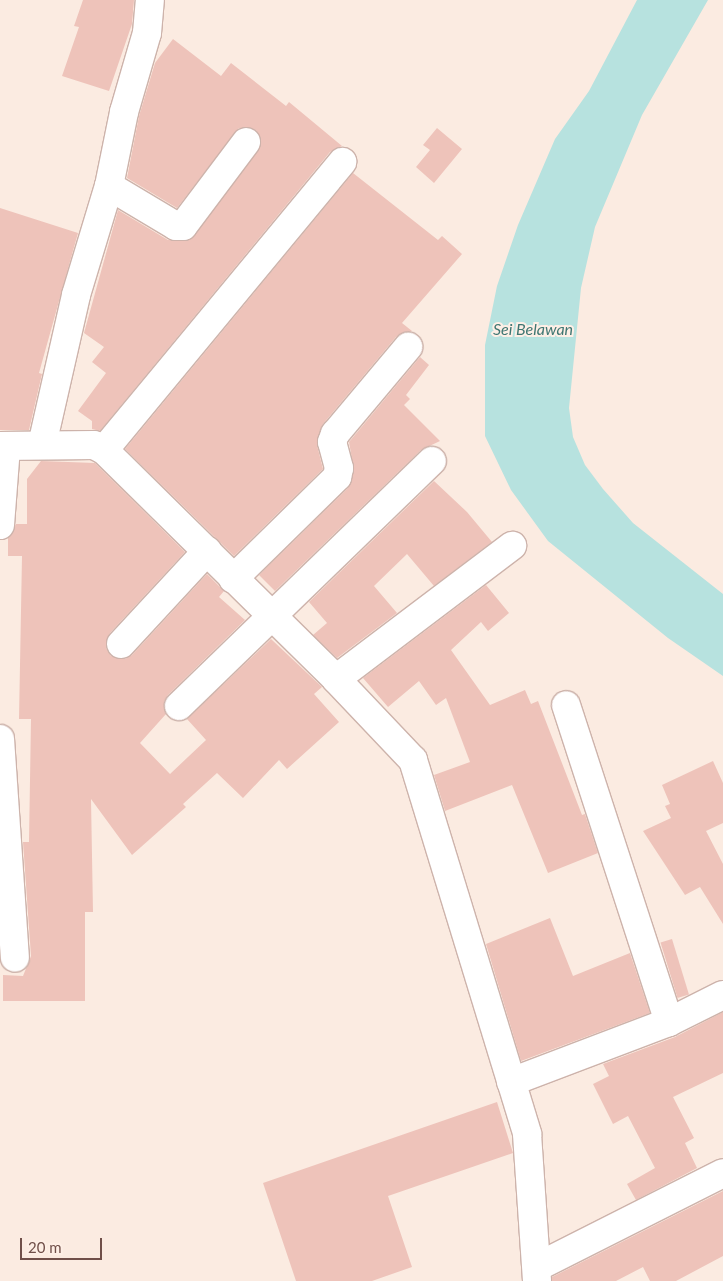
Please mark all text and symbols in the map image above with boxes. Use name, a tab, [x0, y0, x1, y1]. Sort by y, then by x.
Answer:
water label: Sei Belawan	[493, 319, 573, 339]
scale bar	[22, 1228, 105, 1260]
text: 20 m	[28, 1238, 62, 1256]

